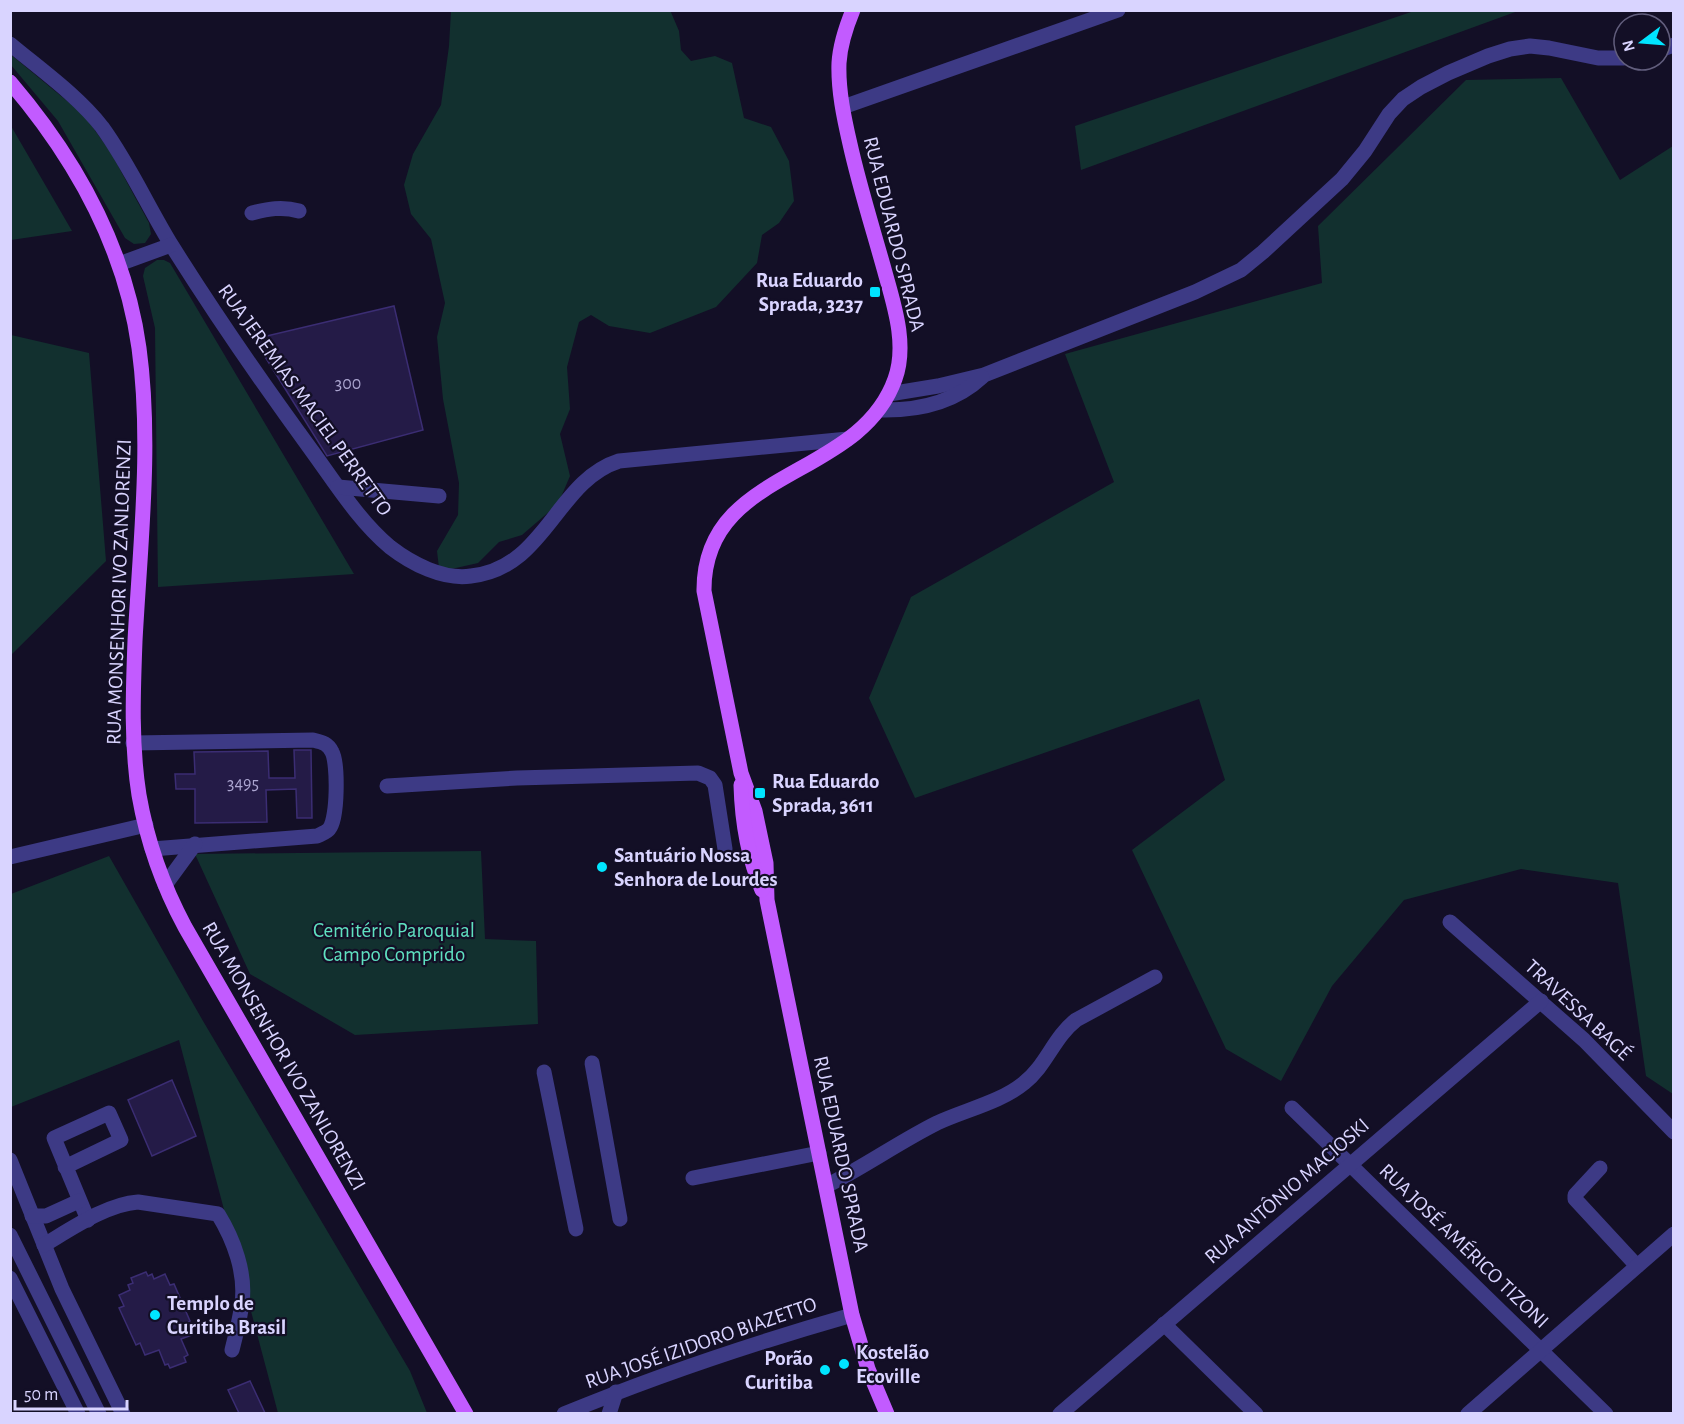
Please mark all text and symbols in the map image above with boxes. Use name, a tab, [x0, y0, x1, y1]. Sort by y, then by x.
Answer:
north arrow	[1612, 12, 1672, 72]
text: N	[1619, 38, 1638, 53]
street label: RUA EDUARDO SPRADA	[860, 134, 928, 334]
place label: Rua Eduardo Sprada, 3237	[756, 270, 863, 315]
street label: RUA JEREMIAS MACIEL PERRETTO	[214, 280, 396, 520]
marker: Rua Eduardo Sprada, 3237	[868, 285, 882, 299]
house number: 300	[335, 375, 361, 393]
street label: RUA MONSENHOR IVO ZANLORENZI	[103, 439, 135, 745]
place label: Rua Eduardo Sprada, 3611	[772, 771, 879, 816]
house number: 3495	[227, 775, 259, 793]
marker: Rua Eduardo Sprada, 3611	[753, 786, 767, 800]
place label: Santuário Nossa Senhora de Lourdes	[614, 845, 778, 890]
marker: Santuário Nossa Senhora de Lourdes	[595, 860, 609, 874]
street label: RUA MONSENHOR IVO ZANLORENZI	[198, 918, 370, 1194]
park label: Cemitério Paroquial Campo Comprido	[313, 920, 475, 965]
street label: TRAVESSA BAGÉ	[1521, 954, 1637, 1064]
street label: RUA EDUARDO SPRADA	[810, 1054, 872, 1254]
street label: RUA ANTÔNIO MACIOSKI	[1200, 1113, 1373, 1268]
street label: RUA JOSÉ AMÉRICO TIZONI	[1375, 1158, 1554, 1332]
street label: RUA JOSÉ IZIDORO BIAZETTO	[582, 1292, 820, 1393]
place label: Templo de Curitiba Brasil	[167, 1293, 286, 1338]
marker: Templo de Curitiba Brasil	[148, 1308, 162, 1322]
place label: Kostelão Ecoville	[856, 1342, 929, 1387]
place label: Porão Curitiba	[745, 1348, 813, 1393]
marker: Kostelão Ecoville	[837, 1357, 851, 1371]
marker: Porão Curitiba	[818, 1363, 832, 1377]
scale bar	[15, 1373, 128, 1411]
text: 50 m	[24, 1386, 58, 1404]

